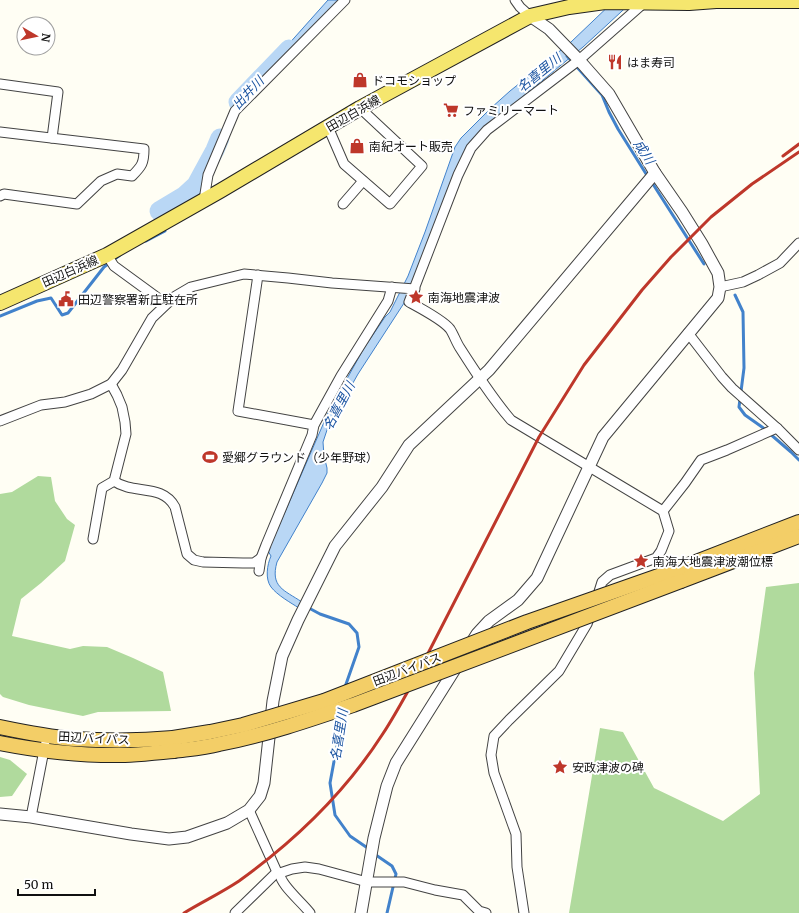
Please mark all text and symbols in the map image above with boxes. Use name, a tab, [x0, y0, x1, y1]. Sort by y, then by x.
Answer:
north arrow	[16, 16, 56, 56]
text: N	[38, 32, 53, 43]
water label: 名喜里川	[513, 49, 566, 96]
restaurant icon: はま寿司	[606, 53, 624, 71]
place label: はま寿司	[627, 55, 675, 70]
water label: 出井川	[228, 71, 269, 113]
shop icon: ドコモショップ	[351, 71, 369, 89]
place label: ドコモショップ	[372, 73, 456, 88]
street label: 田辺白浜線	[323, 92, 383, 134]
supermarket icon: ファミリーマート	[442, 101, 460, 119]
place label: ファミリーマート	[463, 103, 559, 118]
water label: 成川	[630, 136, 659, 169]
shop icon: 南紀オート販売	[348, 137, 366, 155]
place label: 南紀オート販売	[369, 139, 453, 154]
street label: 田辺白浜線	[40, 252, 100, 290]
place icon: 南海地震津波	[407, 288, 425, 306]
public building icon: 田辺警察署新庄駐在所	[57, 290, 75, 308]
place label: 南海地震津波	[428, 290, 500, 305]
place label: 田辺警察署新庄駐在所	[78, 292, 198, 307]
water label: 名喜里川	[319, 377, 360, 433]
sports icon: 愛郷グラウンド（少年野球）	[201, 448, 219, 466]
place label: 愛郷グラウンド（少年野球）	[222, 450, 378, 465]
place icon: 南海大地震津波潮位標	[632, 552, 650, 570]
place label: 南海大地震津波潮位標	[653, 554, 773, 569]
street label: 田辺バイパス	[371, 649, 443, 689]
water label: 名喜里川	[327, 706, 352, 762]
street label: 田辺バイパス	[58, 729, 130, 747]
place icon: 安政津波の碑	[551, 758, 569, 776]
place label: 安政津波の碑	[572, 760, 644, 775]
scale bar	[18, 871, 95, 897]
text: 50 m	[24, 877, 53, 892]

